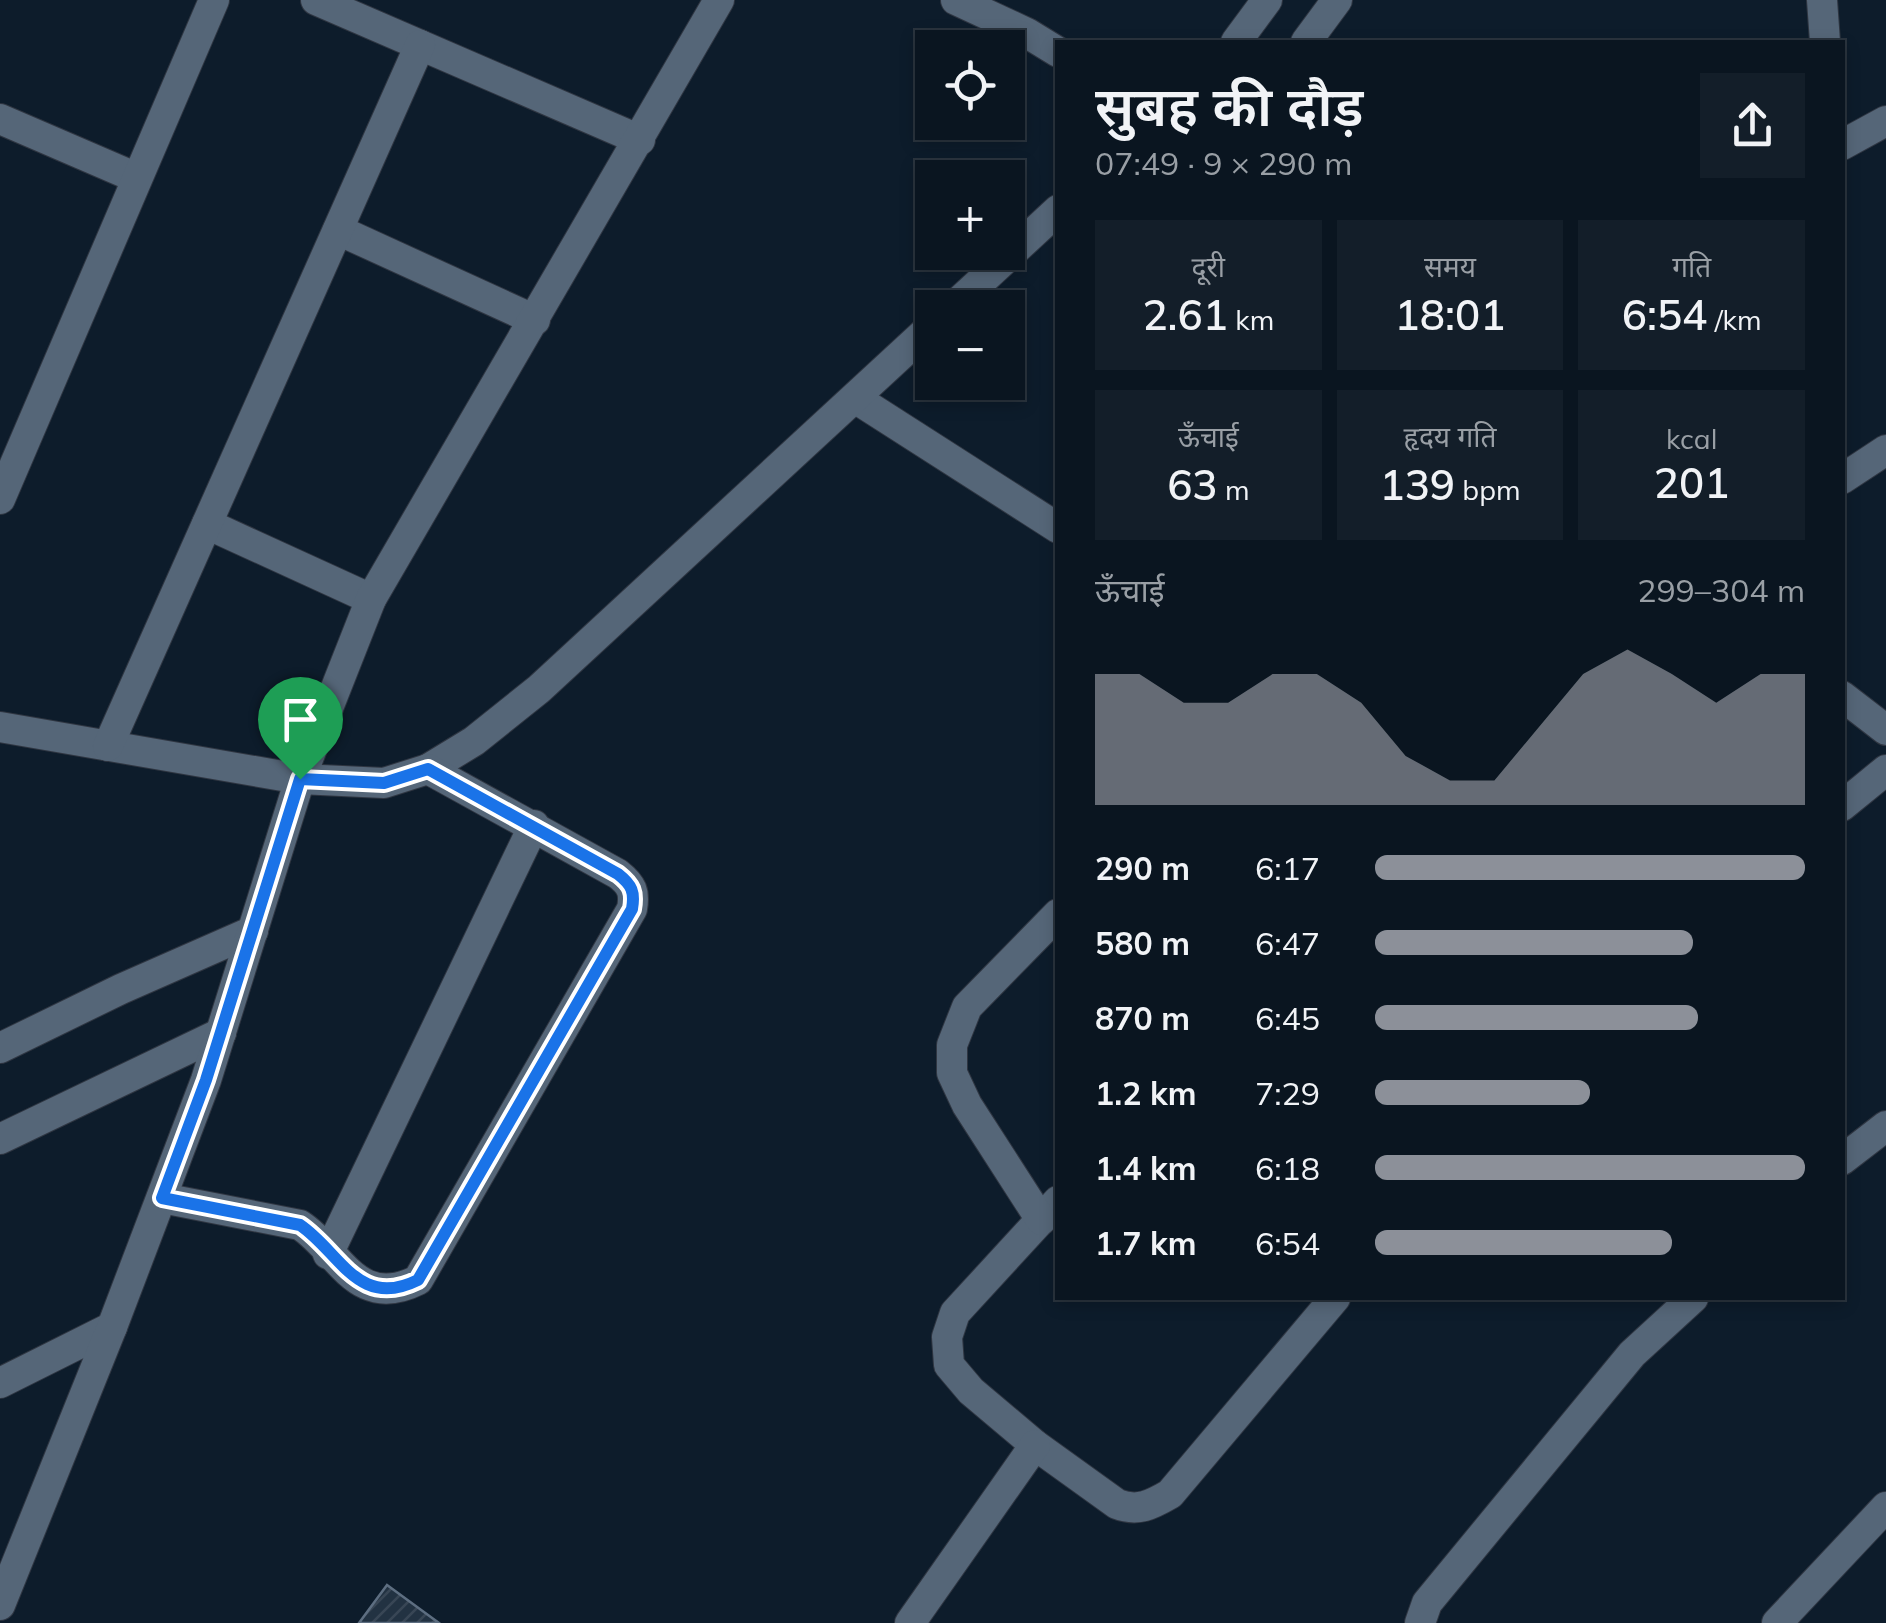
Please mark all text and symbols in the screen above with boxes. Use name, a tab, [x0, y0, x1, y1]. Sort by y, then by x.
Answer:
map controls	[915, 30, 1025, 400]
button: locate	[915, 30, 1025, 140]
text: सुबह की दौड़	[1095, 71, 1363, 140]
button: share	[1700, 73, 1805, 178]
text: 07:49 · 9 × 290 m	[1095, 143, 1352, 183]
button: +	[915, 160, 1025, 270]
text: दूरी	[1192, 249, 1225, 284]
text: समय	[1424, 249, 1476, 284]
text: गति	[1672, 249, 1711, 284]
text: 2.61	[1142, 288, 1228, 341]
text: 18:01	[1395, 288, 1505, 341]
text: 6:54	[1622, 288, 1707, 341]
button: −	[915, 290, 1025, 400]
text: km	[1228, 302, 1274, 337]
text: /km	[1707, 302, 1762, 337]
text: ऊँचाई	[1178, 419, 1239, 454]
text: हृदय गति	[1404, 419, 1496, 454]
text: kcal	[1666, 421, 1717, 456]
text: 201	[1654, 456, 1729, 509]
text: 63	[1167, 458, 1218, 511]
text: 139	[1379, 458, 1455, 511]
text: m	[1218, 472, 1249, 507]
text: bpm	[1455, 472, 1521, 507]
text: ऊँचाई	[1095, 570, 1164, 610]
text: 299–304 m	[1637, 570, 1805, 610]
pin	[258, 677, 343, 780]
icon: arrive	[273, 692, 328, 747]
text: 290 m	[1095, 848, 1190, 888]
text: 6:17	[1255, 848, 1320, 888]
text: 580 m	[1095, 923, 1190, 963]
text: 6:47	[1255, 923, 1320, 963]
text: 870 m	[1095, 998, 1190, 1038]
text: 6:45	[1255, 998, 1320, 1038]
text: 1.2 km	[1095, 1073, 1197, 1113]
text: 7:29	[1255, 1073, 1320, 1113]
text: 1.4 km	[1095, 1148, 1197, 1188]
text: 6:18	[1255, 1148, 1320, 1188]
text: 1.7 km	[1095, 1223, 1197, 1263]
text: 6:54	[1255, 1223, 1320, 1263]

